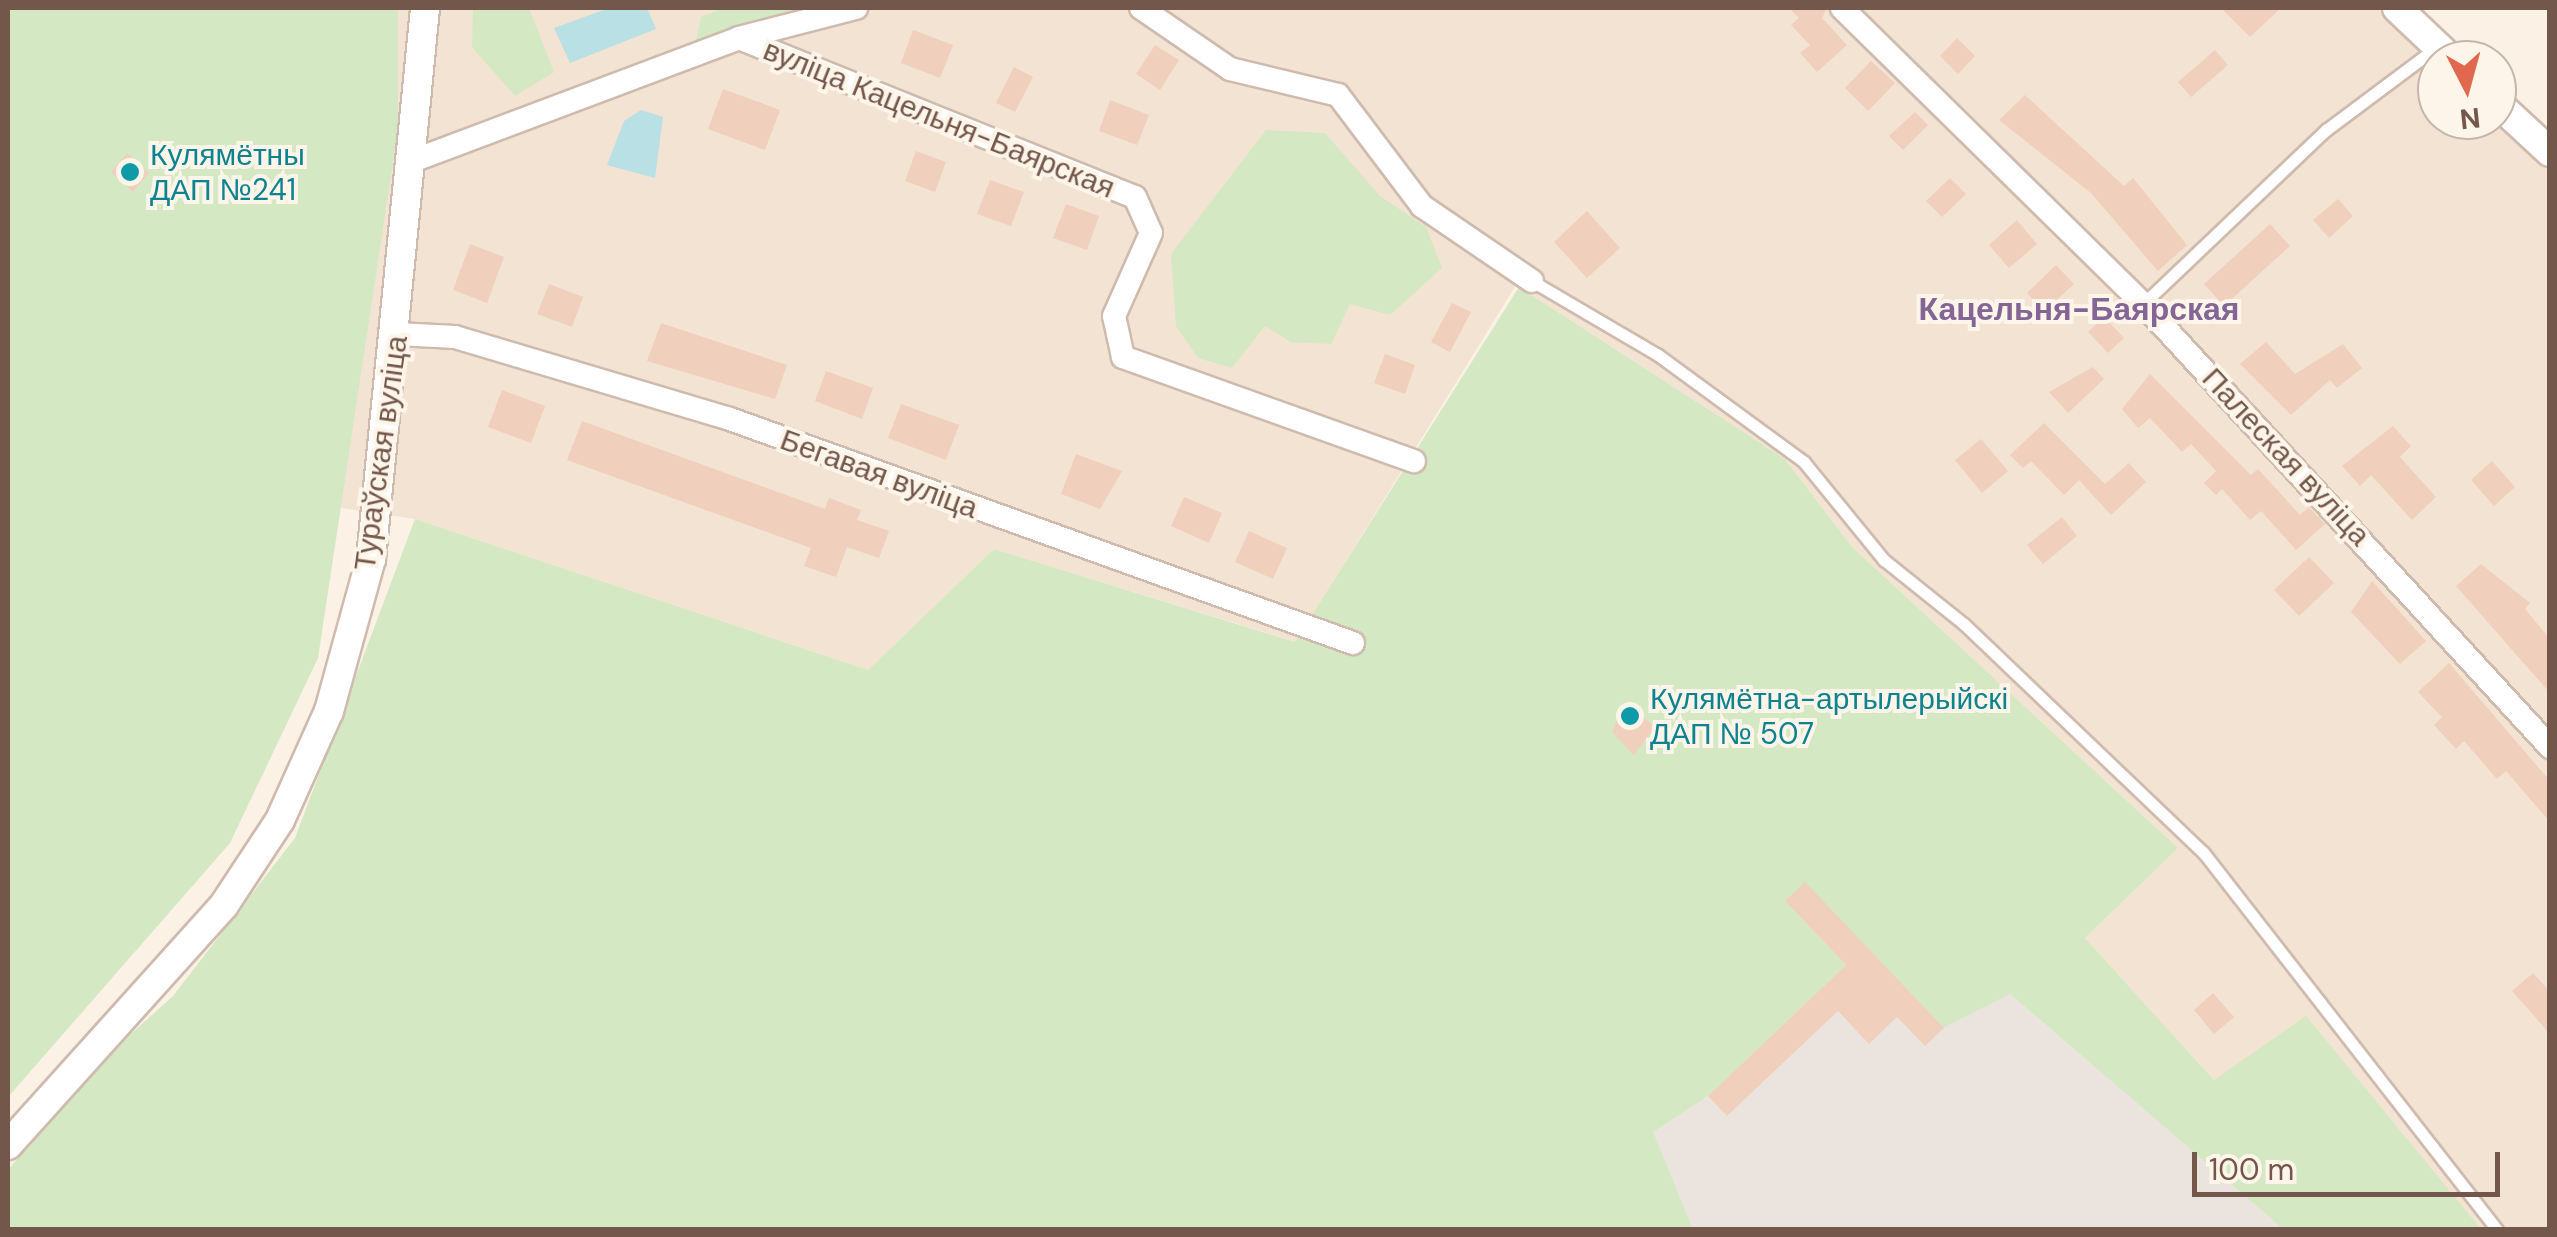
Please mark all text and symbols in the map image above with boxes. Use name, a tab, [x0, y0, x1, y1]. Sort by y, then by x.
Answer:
street label: вуліца Кацельня-Баярская	[758, 32, 1120, 206]
north arrow	[2417, 40, 2517, 140]
text: N	[2458, 99, 2482, 138]
place label: Кулямётны ДАП №241	[150, 137, 305, 208]
marker: Кулямётны ДАП №241	[119, 161, 141, 183]
district label: Кацельня-Баярская	[1919, 290, 2239, 328]
street label: Тураўская вуліца	[347, 333, 415, 573]
street label: Палеская вуліца	[2194, 361, 2378, 553]
street label: Бегавая вуліца	[775, 422, 983, 526]
place label: Кулямётна-артылерыйскі ДАП № 507	[1650, 681, 2008, 752]
marker: Кулямётна-артылерыйскі ДАП № 507	[1619, 705, 1641, 727]
scale bar	[2197, 1132, 2504, 1194]
text: 100 m	[2209, 1150, 2294, 1189]

